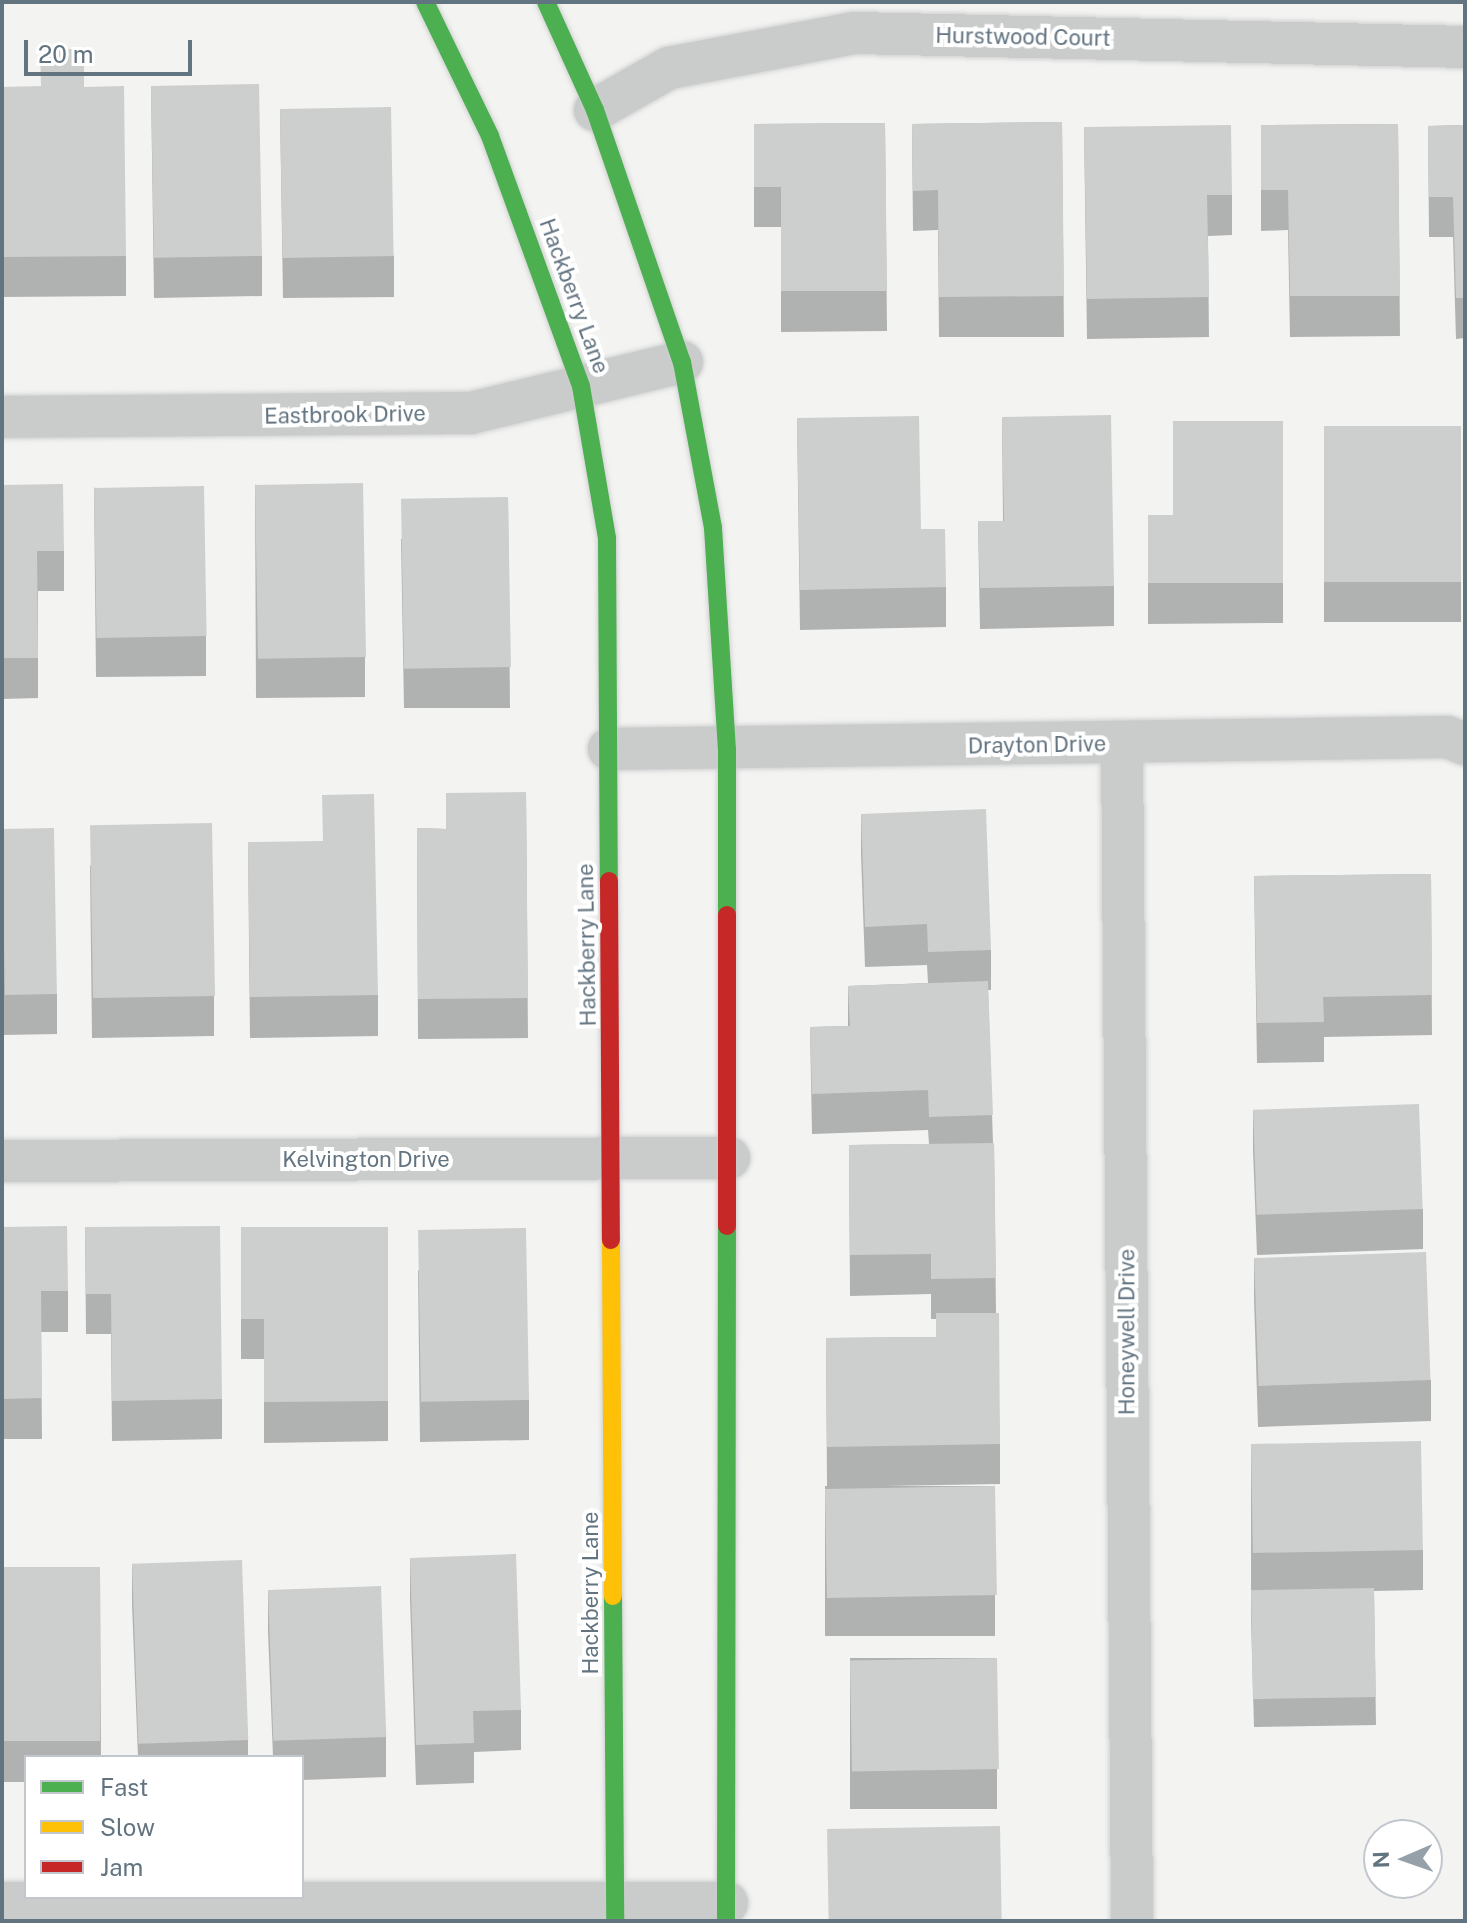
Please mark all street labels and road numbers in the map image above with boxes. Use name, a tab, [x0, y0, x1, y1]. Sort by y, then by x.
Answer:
street label: Hurstwood Court	[935, 22, 1111, 52]
street label: Hackberry Lane	[534, 215, 614, 377]
street label: Eastbrook Drive	[264, 400, 426, 430]
street label: Drayton Drive	[968, 731, 1106, 759]
street label: Hackberry Lane	[572, 863, 602, 1027]
street label: Kelvington Drive	[282, 1147, 450, 1173]
street label: Honeywell Drive	[1114, 1249, 1140, 1415]
street label: Hackberry Lane	[578, 1512, 604, 1674]

